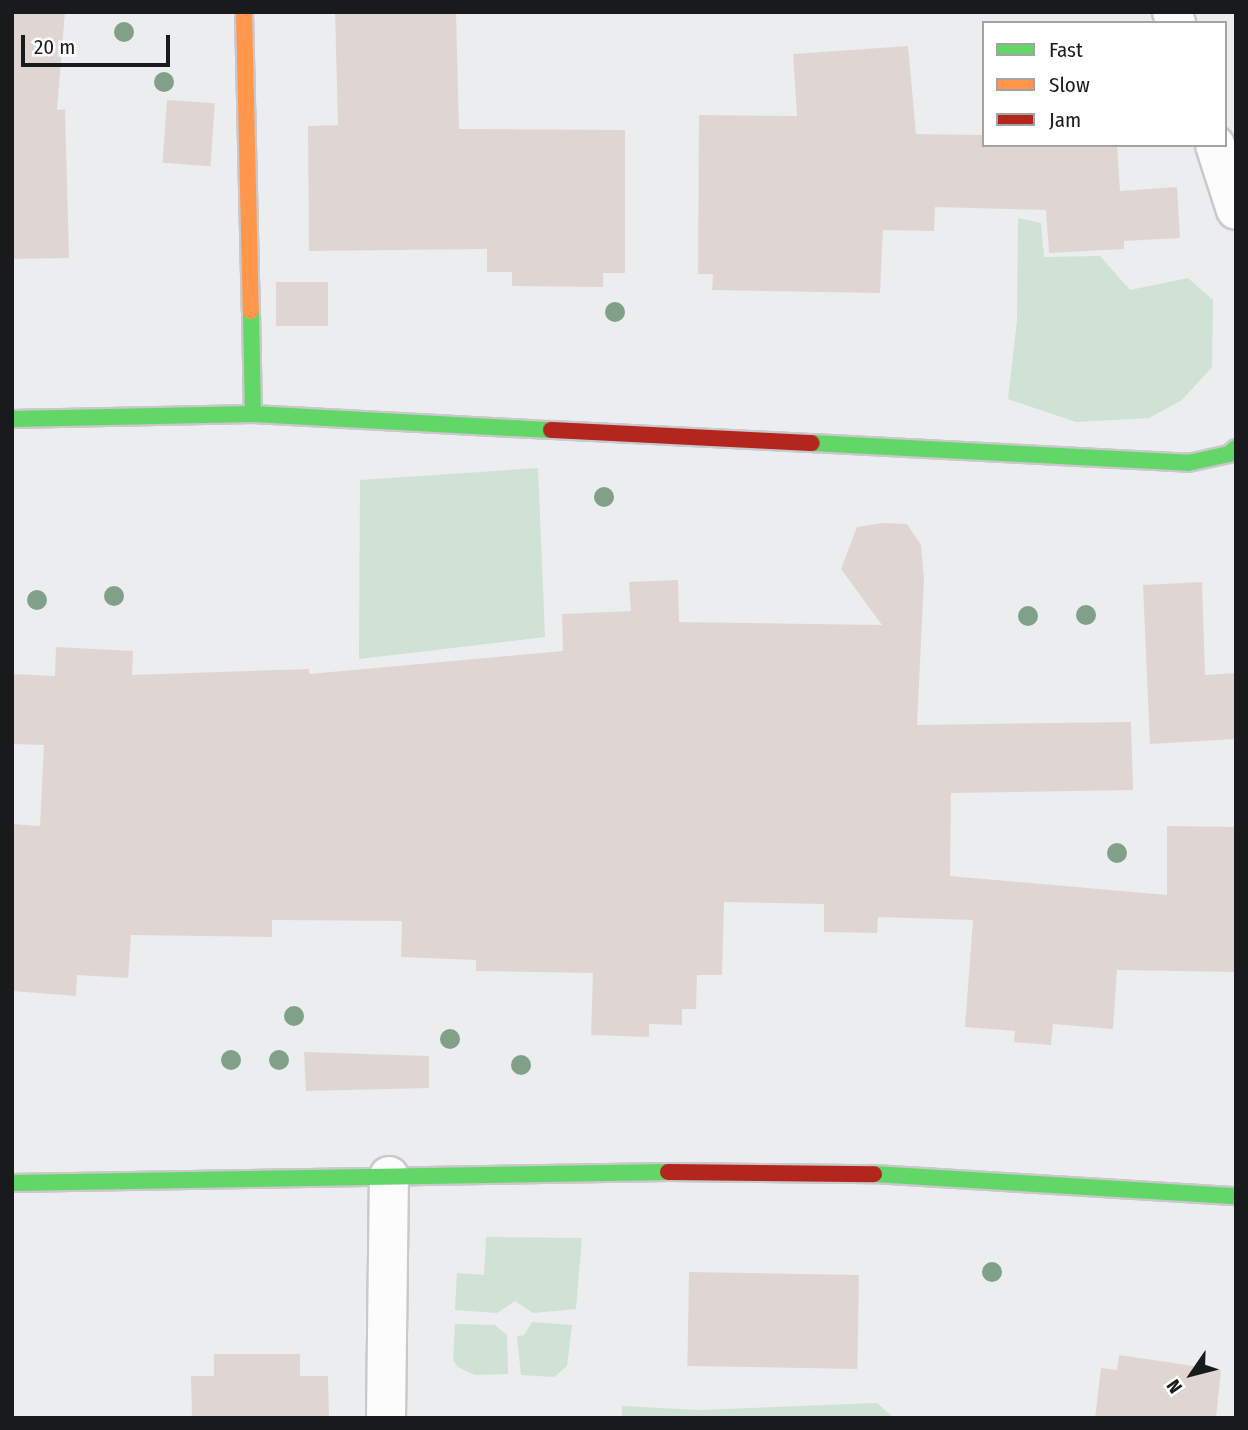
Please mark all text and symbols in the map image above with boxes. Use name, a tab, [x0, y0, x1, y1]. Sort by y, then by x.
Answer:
scale bar	[24, 21, 173, 65]
legend	[982, 21, 1227, 147]
text: 20 m	[34, 34, 75, 60]
text: Fast	[1049, 37, 1083, 63]
text: Slow	[1049, 72, 1090, 98]
text: Jam	[1049, 107, 1081, 133]
north arrow	[1157, 1339, 1227, 1409]
text: N	[1162, 1375, 1187, 1398]

